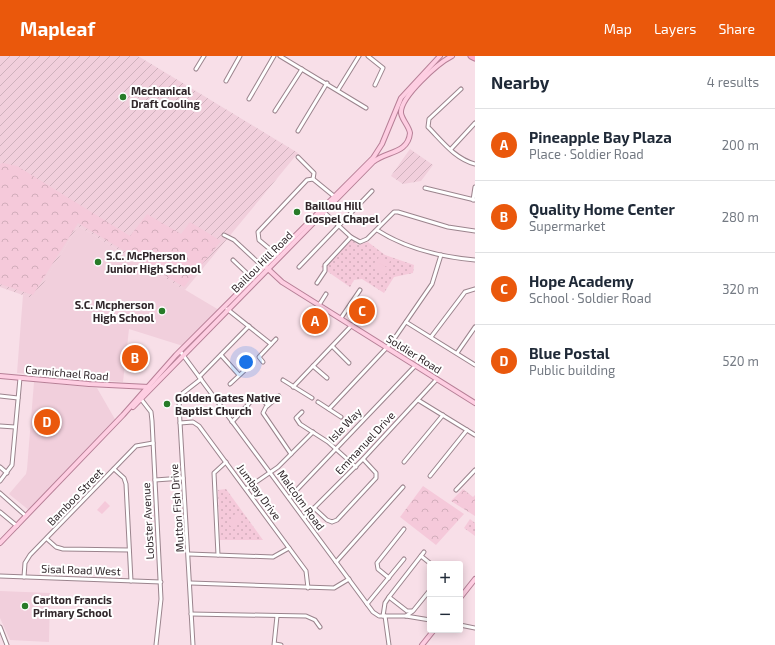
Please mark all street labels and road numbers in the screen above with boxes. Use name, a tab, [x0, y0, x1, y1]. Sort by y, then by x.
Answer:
street label: Baillou Hill Road	[228, 228, 295, 295]
street label: Soldier Road	[384, 331, 444, 376]
street label: Carmichael Road	[25, 362, 109, 383]
street label: Isle Way	[325, 405, 364, 444]
street label: Emmanuel Drive	[332, 408, 397, 477]
street label: Jumbay Drive	[235, 461, 284, 522]
street label: Mutton Fish Drive	[167, 463, 186, 553]
street label: Bamboo Street	[44, 465, 105, 528]
street label: Malcolm Road	[275, 467, 328, 532]
street label: Lobster Avenue	[139, 482, 156, 560]
street label: Sisal Road West	[41, 562, 121, 577]

